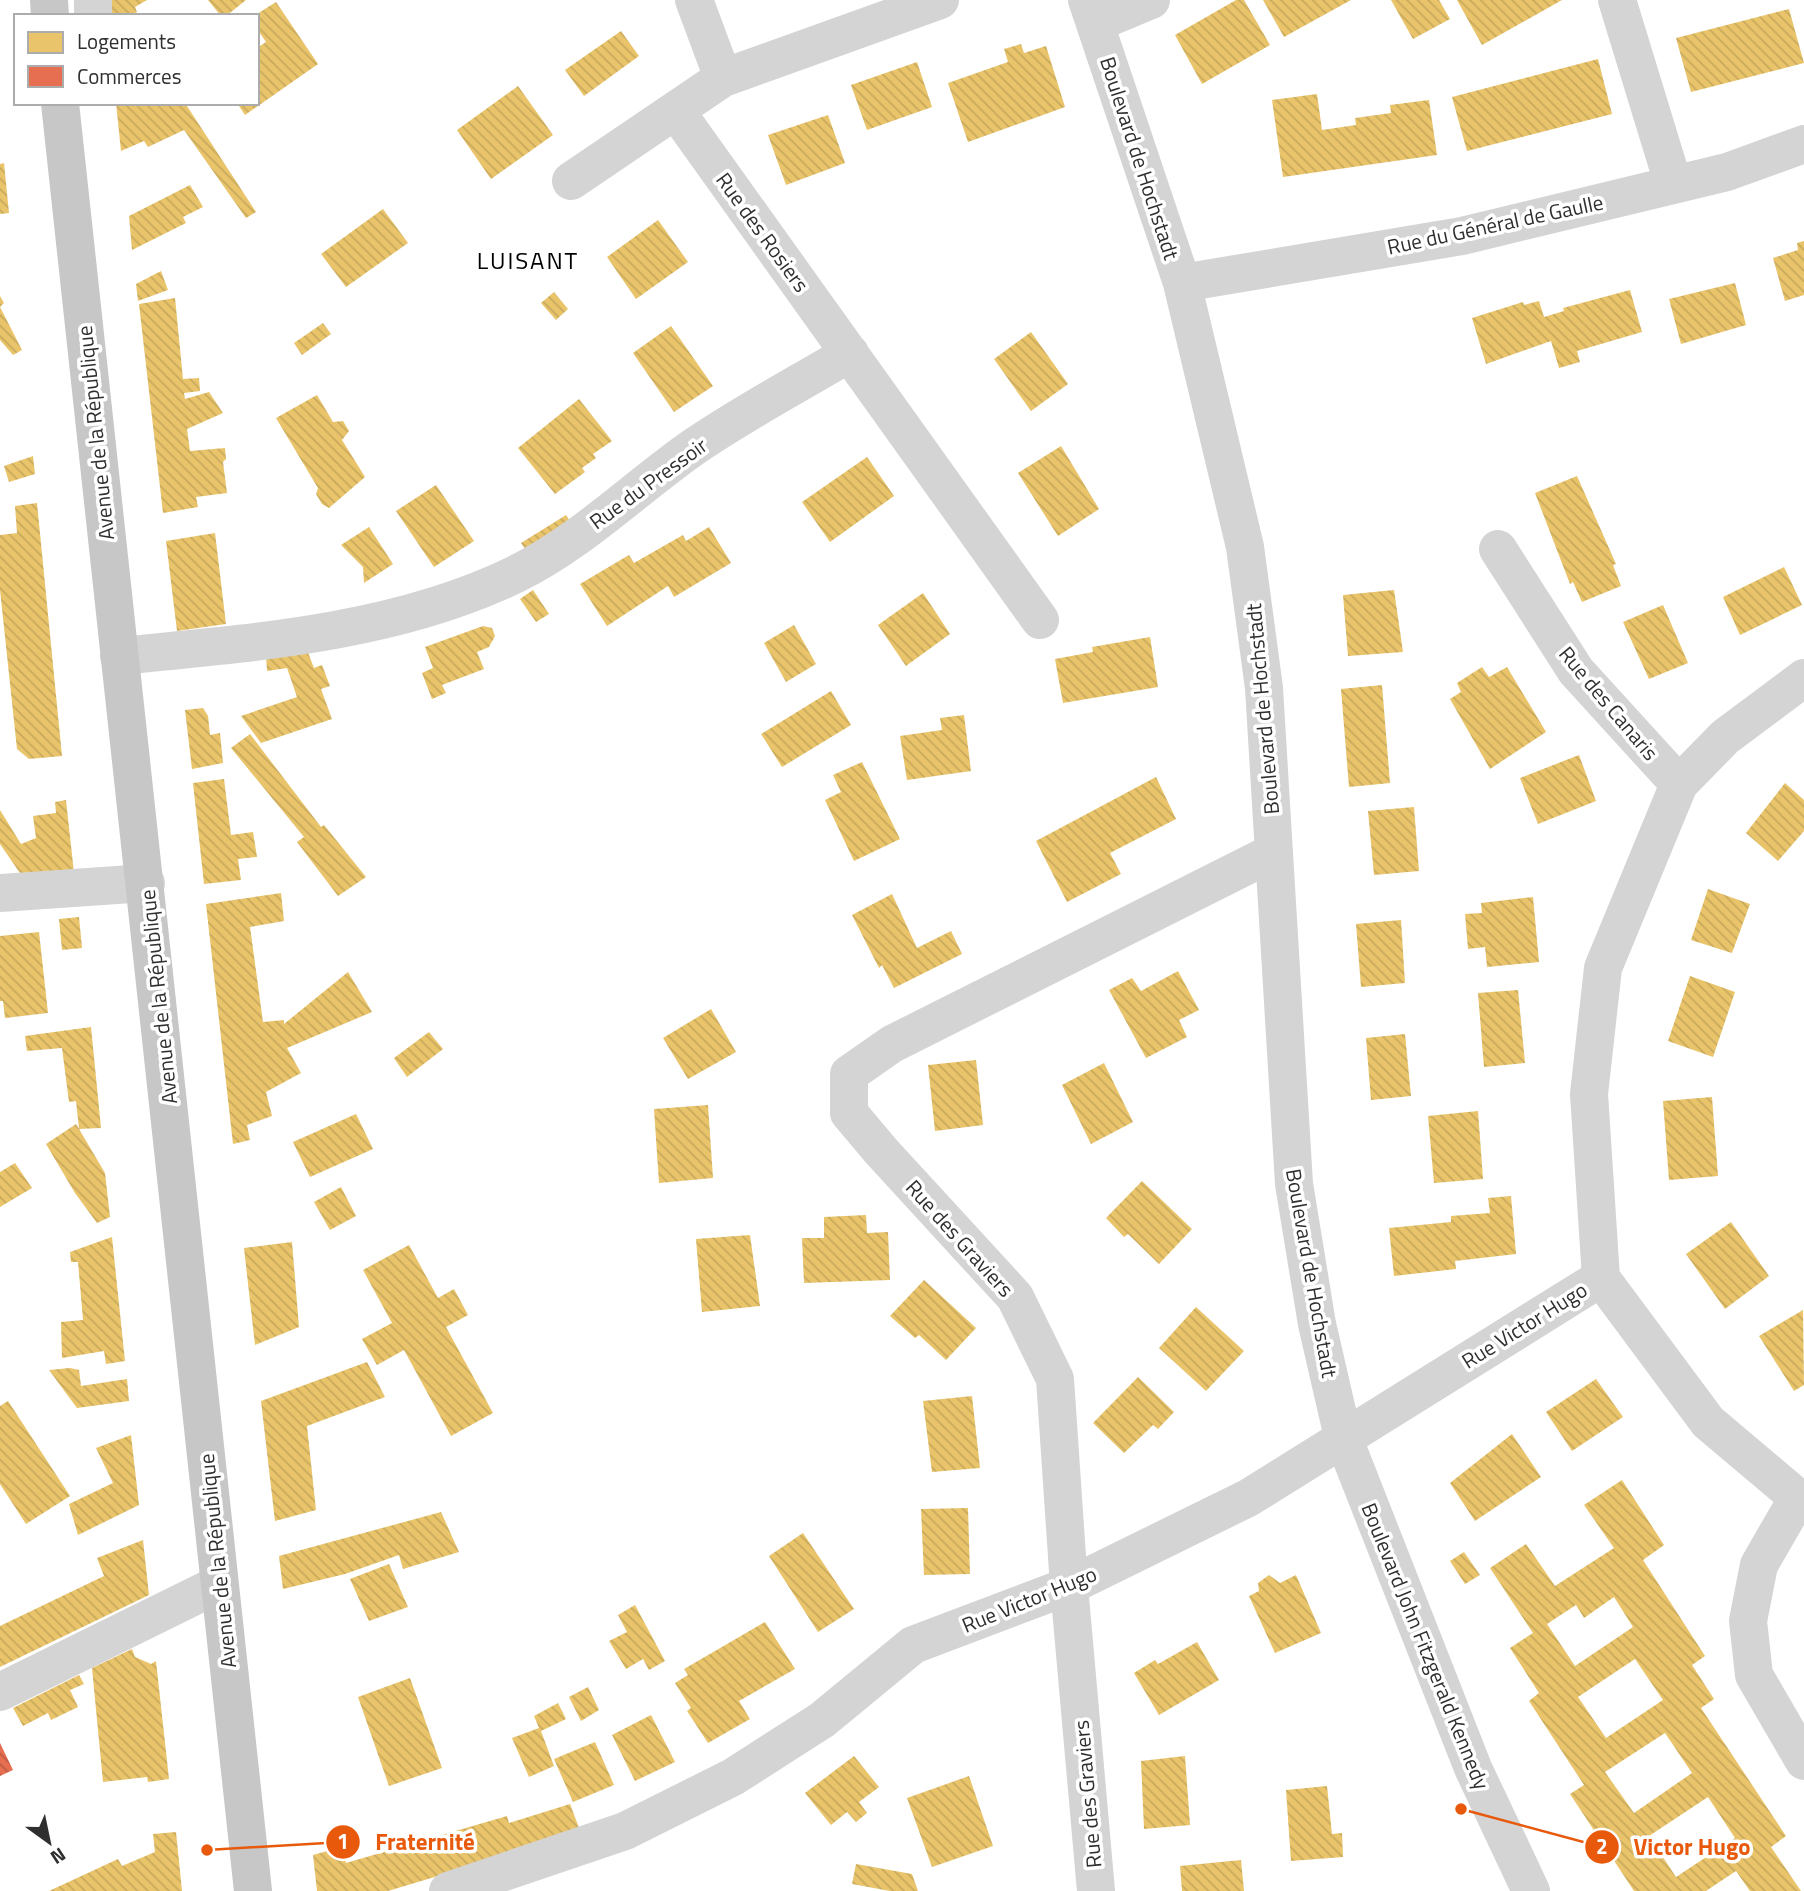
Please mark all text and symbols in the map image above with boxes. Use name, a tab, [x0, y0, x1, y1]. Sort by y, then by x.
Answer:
legend	[14, 14, 259, 105]
text: Logements	[77, 25, 176, 57]
street label: Boulevard de Hochstadt	[1092, 52, 1188, 264]
text: Commerces	[77, 60, 181, 92]
street label: Rue des Rosiers	[709, 165, 817, 299]
street label: Rue du Général de Gaulle	[1384, 185, 1606, 263]
district label: LUISANT	[477, 242, 579, 278]
street label: Avenue de la République	[68, 324, 122, 542]
street label: Rue du Pressoir	[582, 429, 714, 537]
street label: Boulevard de Hochstadt	[1237, 602, 1287, 816]
street label: Rue des Canaris	[1552, 639, 1666, 767]
street label: Avenue de la République	[131, 888, 185, 1106]
street label: Boulevard de Hochstadt	[1278, 1166, 1346, 1381]
street label: Rue des Graviers	[898, 1172, 1022, 1304]
street label: Rue Victor Hugo	[1455, 1274, 1593, 1376]
street label: Avenue de la République	[190, 1452, 244, 1670]
street label: Boulevard John Fitzgerald Kennedy	[1354, 1498, 1498, 1794]
street label: Rue Victor Hugo	[957, 1557, 1101, 1641]
street label: Rue des Graviers	[1065, 1719, 1109, 1869]
north arrow	[14, 1807, 84, 1877]
callout: Fraternité	[326, 1820, 488, 1864]
text: Fraternité	[375, 1824, 475, 1859]
text: 1	[337, 1825, 349, 1857]
callout: Victor Hugo	[1585, 1825, 1765, 1869]
text: Victor Hugo	[1633, 1829, 1751, 1864]
text: 2	[1596, 1830, 1608, 1862]
text: N	[45, 1841, 72, 1872]

